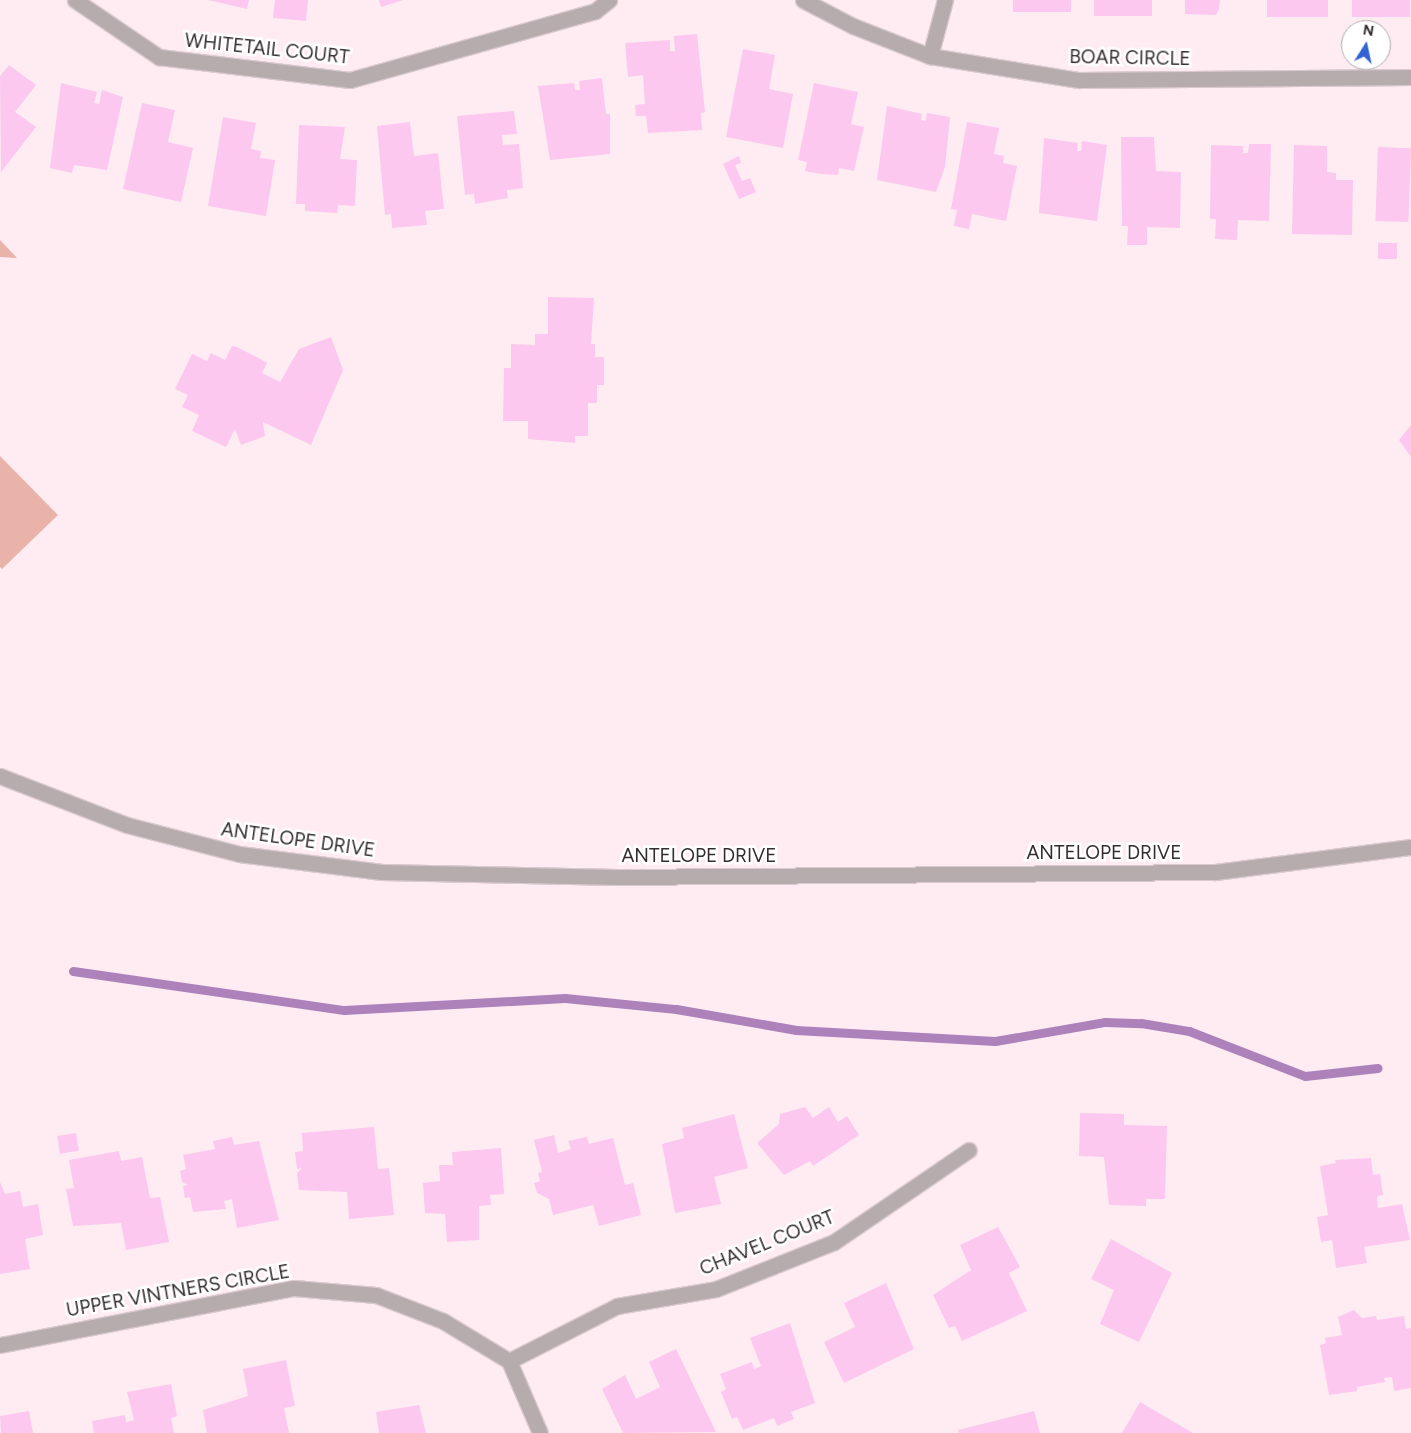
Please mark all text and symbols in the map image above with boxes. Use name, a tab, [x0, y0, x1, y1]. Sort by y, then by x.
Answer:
north arrow	[1341, 20, 1391, 70]
text: N	[1362, 21, 1375, 40]
street label: WHITETAIL COURT	[184, 29, 350, 69]
street label: BOAR CIRCLE	[1069, 46, 1191, 70]
street label: ANTELOPE DRIVE	[220, 818, 376, 862]
street label: ANTELOPE DRIVE	[1026, 842, 1182, 864]
street label: ANTELOPE DRIVE	[621, 845, 777, 867]
street label: CHAVEL COURT	[696, 1206, 838, 1280]
street label: UPPER VINTNERS CIRCLE	[64, 1260, 292, 1322]

